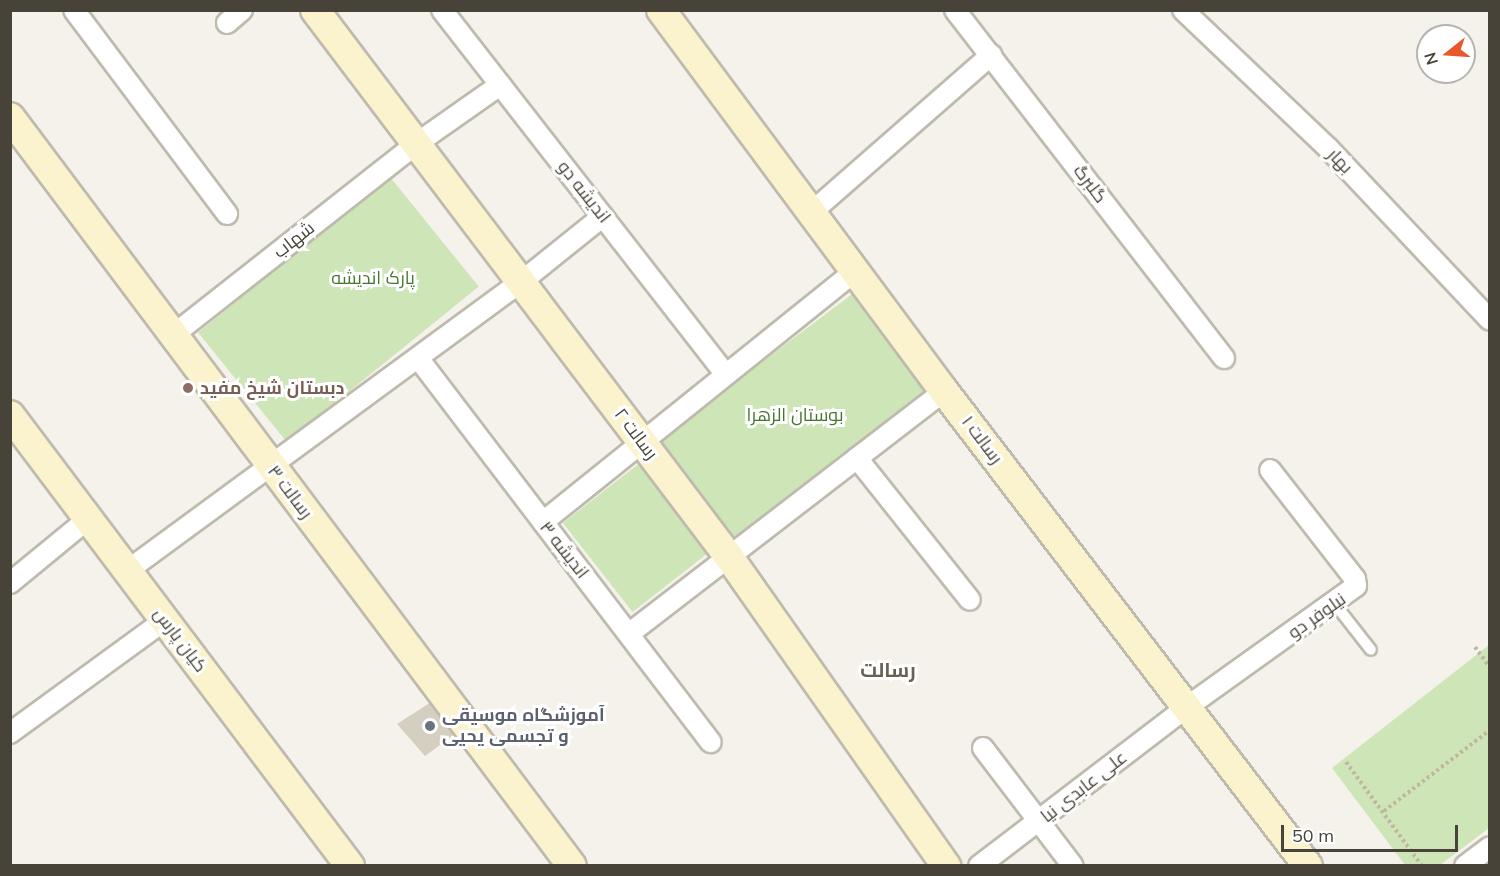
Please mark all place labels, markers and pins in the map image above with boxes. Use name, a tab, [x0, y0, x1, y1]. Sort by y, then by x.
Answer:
place label: دبستان شیخ مفید	[200, 377, 345, 399]
marker: دبستان شیخ مفید	[181, 381, 195, 395]
place label: آموزشگاه موسیقی و تجسمی یحیی	[442, 705, 605, 748]
marker: آموزشگاه موسیقی و تجسمی یحیی	[423, 719, 437, 733]

